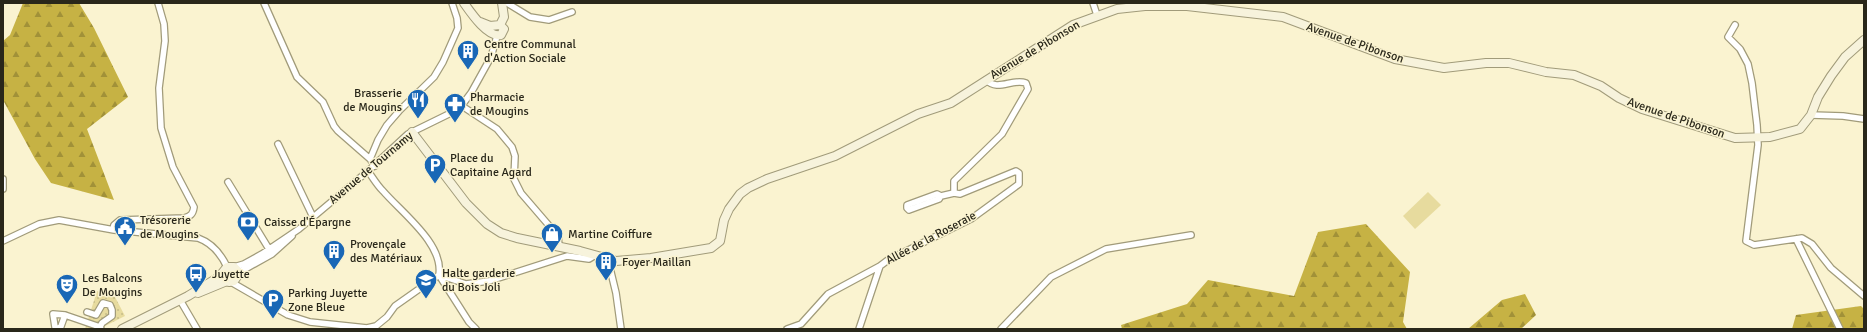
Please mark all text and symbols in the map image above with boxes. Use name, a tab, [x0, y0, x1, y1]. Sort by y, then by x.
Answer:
street label: Avenue de Pibonson	[987, 17, 1083, 83]
street label: Avenue de Pibonson	[1304, 19, 1406, 67]
place label: Centre Communal d'Action Sociale	[484, 37, 576, 66]
building icon: Centre Communal d'Action Sociale	[455, 38, 481, 71]
place label: Brasserie de Mougins	[343, 86, 402, 115]
restaurant icon: Brasserie de Mougins	[405, 87, 431, 120]
place label: Pharmacie de Mougins	[470, 90, 529, 119]
pharmacy icon: Pharmacie de Mougins	[442, 91, 468, 124]
street label: Avenue de Pibonson	[1625, 94, 1727, 142]
street label: Avenue de Tournamy	[326, 128, 416, 207]
place label: Place du Capitaine Agard	[450, 151, 532, 180]
parking icon: Place du Capitaine Agard	[422, 152, 448, 185]
street label: Allée de la Roseraie	[883, 208, 979, 268]
bank icon: Caisse d'Épargne	[235, 209, 261, 242]
place label: Trésorerie de Mougins	[140, 213, 199, 242]
public building icon: Trésorerie de Mougins	[112, 214, 138, 247]
place label: Caisse d'Épargne	[264, 215, 351, 230]
shop icon: Martine Coiffure	[539, 221, 565, 254]
place label: Martine Coiffure	[568, 227, 652, 242]
place label: Provençale des Matériaux	[350, 237, 423, 266]
building icon: Provençale des Matériaux	[321, 238, 347, 271]
building icon: Foyer Maillan	[593, 249, 619, 282]
place label: Foyer Maillan	[622, 255, 691, 270]
bus stop icon: Juyette	[183, 261, 209, 294]
place label: Halte garderie du Bois Joli	[442, 266, 515, 295]
place label: Juyette	[212, 267, 250, 282]
school or university icon: Halte garderie du Bois Joli	[413, 267, 439, 300]
place label: Les Balcons De Mougins	[82, 271, 142, 300]
theatre icon: Les Balcons De Mougins	[54, 272, 80, 305]
place label: Parking Juyette Zone Bleue	[288, 286, 367, 315]
parking icon: Parking Juyette Zone Bleue	[260, 287, 286, 320]

